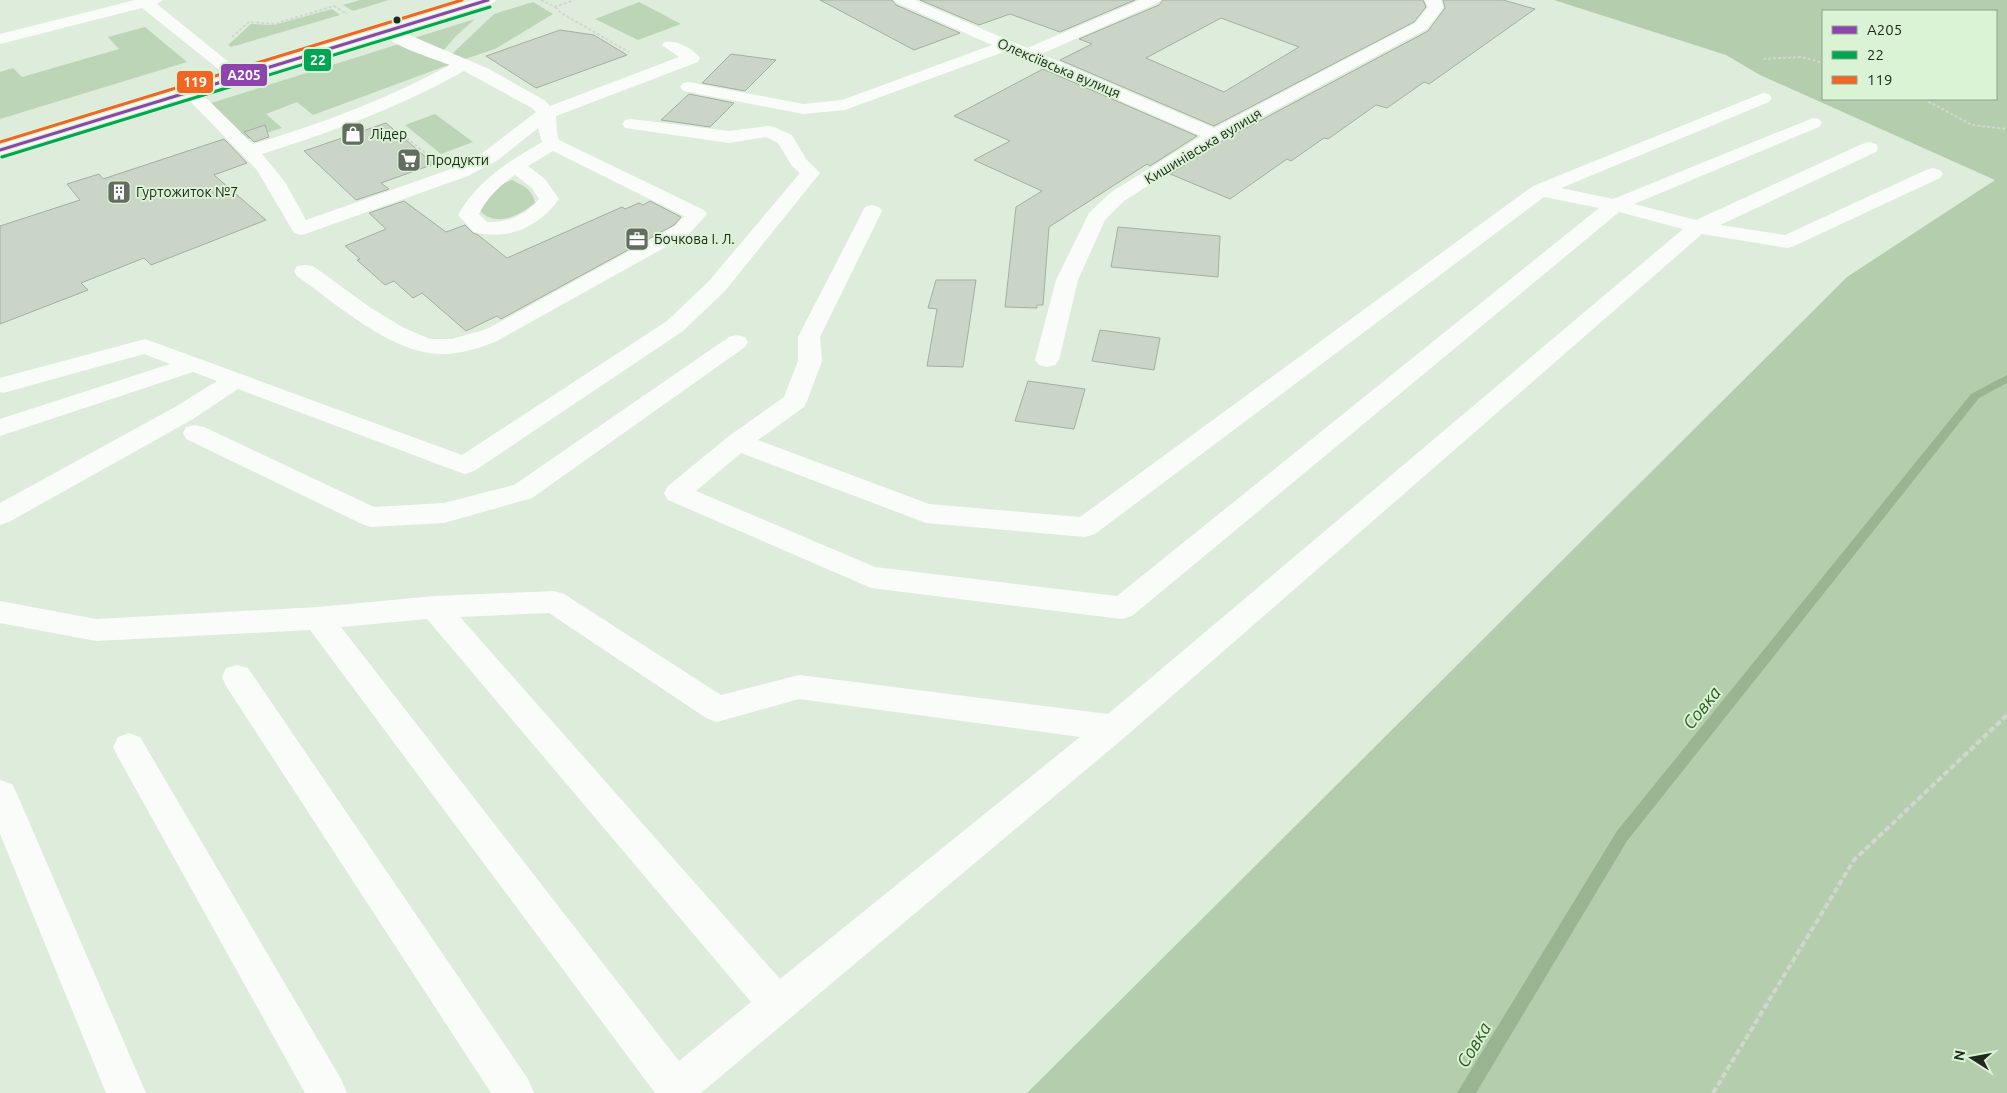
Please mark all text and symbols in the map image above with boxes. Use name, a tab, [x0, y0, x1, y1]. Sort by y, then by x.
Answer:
legend	[1822, 10, 1997, 100]
unlabelled marker	[392, 15, 402, 25]
text: А205	[1867, 21, 1902, 38]
street label: Олексіївська вулиця	[995, 35, 1123, 101]
text: 22	[1867, 46, 1884, 63]
line badge: 22	[303, 48, 332, 72]
text: 22	[310, 52, 326, 68]
line badge: А205	[220, 63, 268, 87]
text: А205	[227, 67, 261, 83]
line badge: 119	[176, 70, 214, 94]
text: 119	[1867, 71, 1892, 88]
text: 119	[183, 74, 207, 90]
street label: Кишинівська вулиця	[1142, 105, 1264, 187]
shop icon: Лідер	[340, 121, 366, 147]
place label: Лідер	[370, 126, 407, 142]
supermarket icon: Продукти	[396, 147, 422, 173]
place label: Продукти	[426, 152, 489, 168]
building icon: Гуртожиток №7	[106, 179, 132, 205]
place label: Гуртожиток №7	[136, 184, 238, 200]
office icon: Бочкова І. Л.	[624, 226, 650, 252]
place label: Бочкова І. Л.	[654, 231, 735, 247]
water label: Совка	[1678, 682, 1724, 733]
water label: Совка	[1452, 1018, 1494, 1071]
north arrow	[1947, 1033, 1997, 1083]
text: N	[1950, 1049, 1968, 1062]

